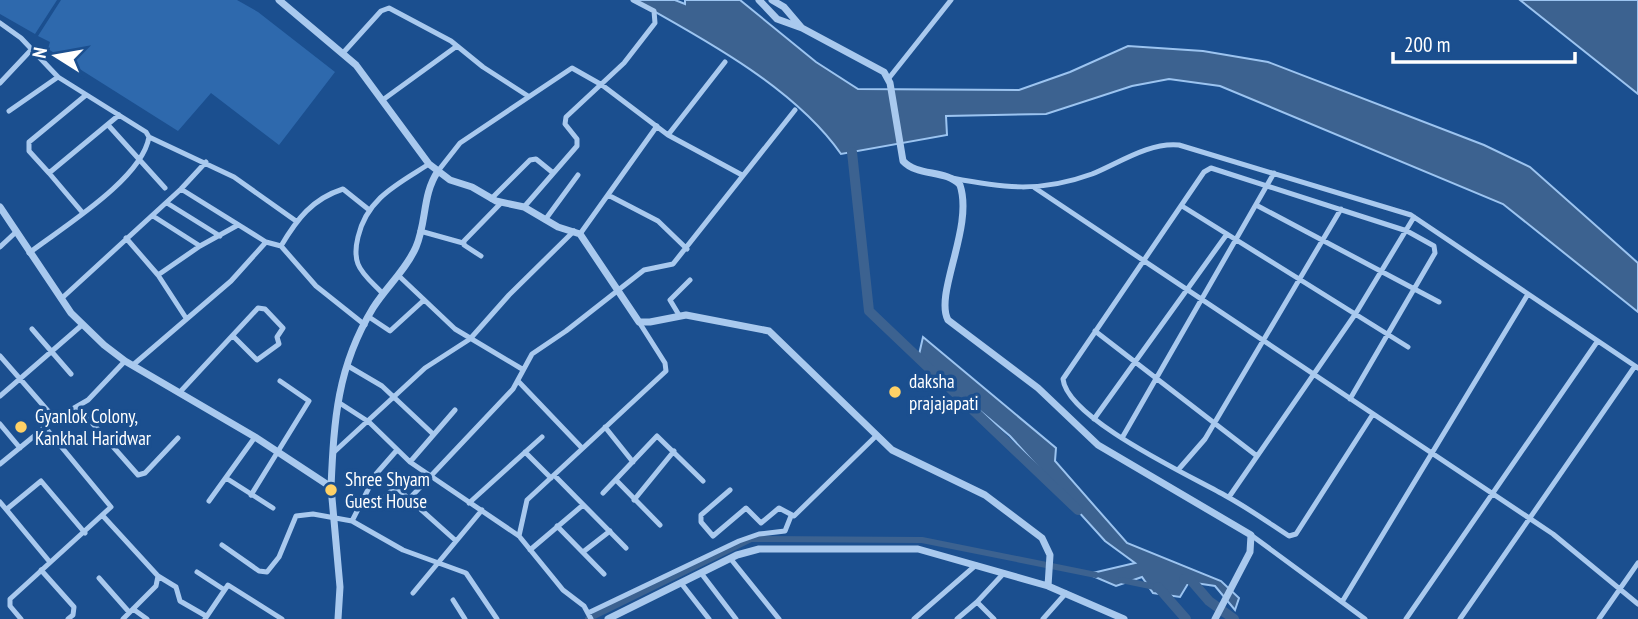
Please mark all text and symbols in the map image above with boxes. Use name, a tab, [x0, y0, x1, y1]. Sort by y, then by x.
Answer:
north arrow	[21, 21, 91, 91]
scale bar	[1393, 21, 1575, 65]
text: 200 m	[1404, 31, 1450, 58]
text: N	[27, 45, 52, 60]
place label: daksha prajajapati	[909, 369, 979, 415]
marker: daksha prajajapati	[887, 384, 903, 400]
place label: Gyanlok Colony, Kankhal Haridwar	[35, 404, 152, 450]
marker: Gyanlok Colony, Kankhal Haridwar	[13, 419, 29, 435]
place label: Shree Shyam Guest House	[345, 467, 430, 513]
marker: Shree Shyam Guest House	[323, 482, 339, 498]

